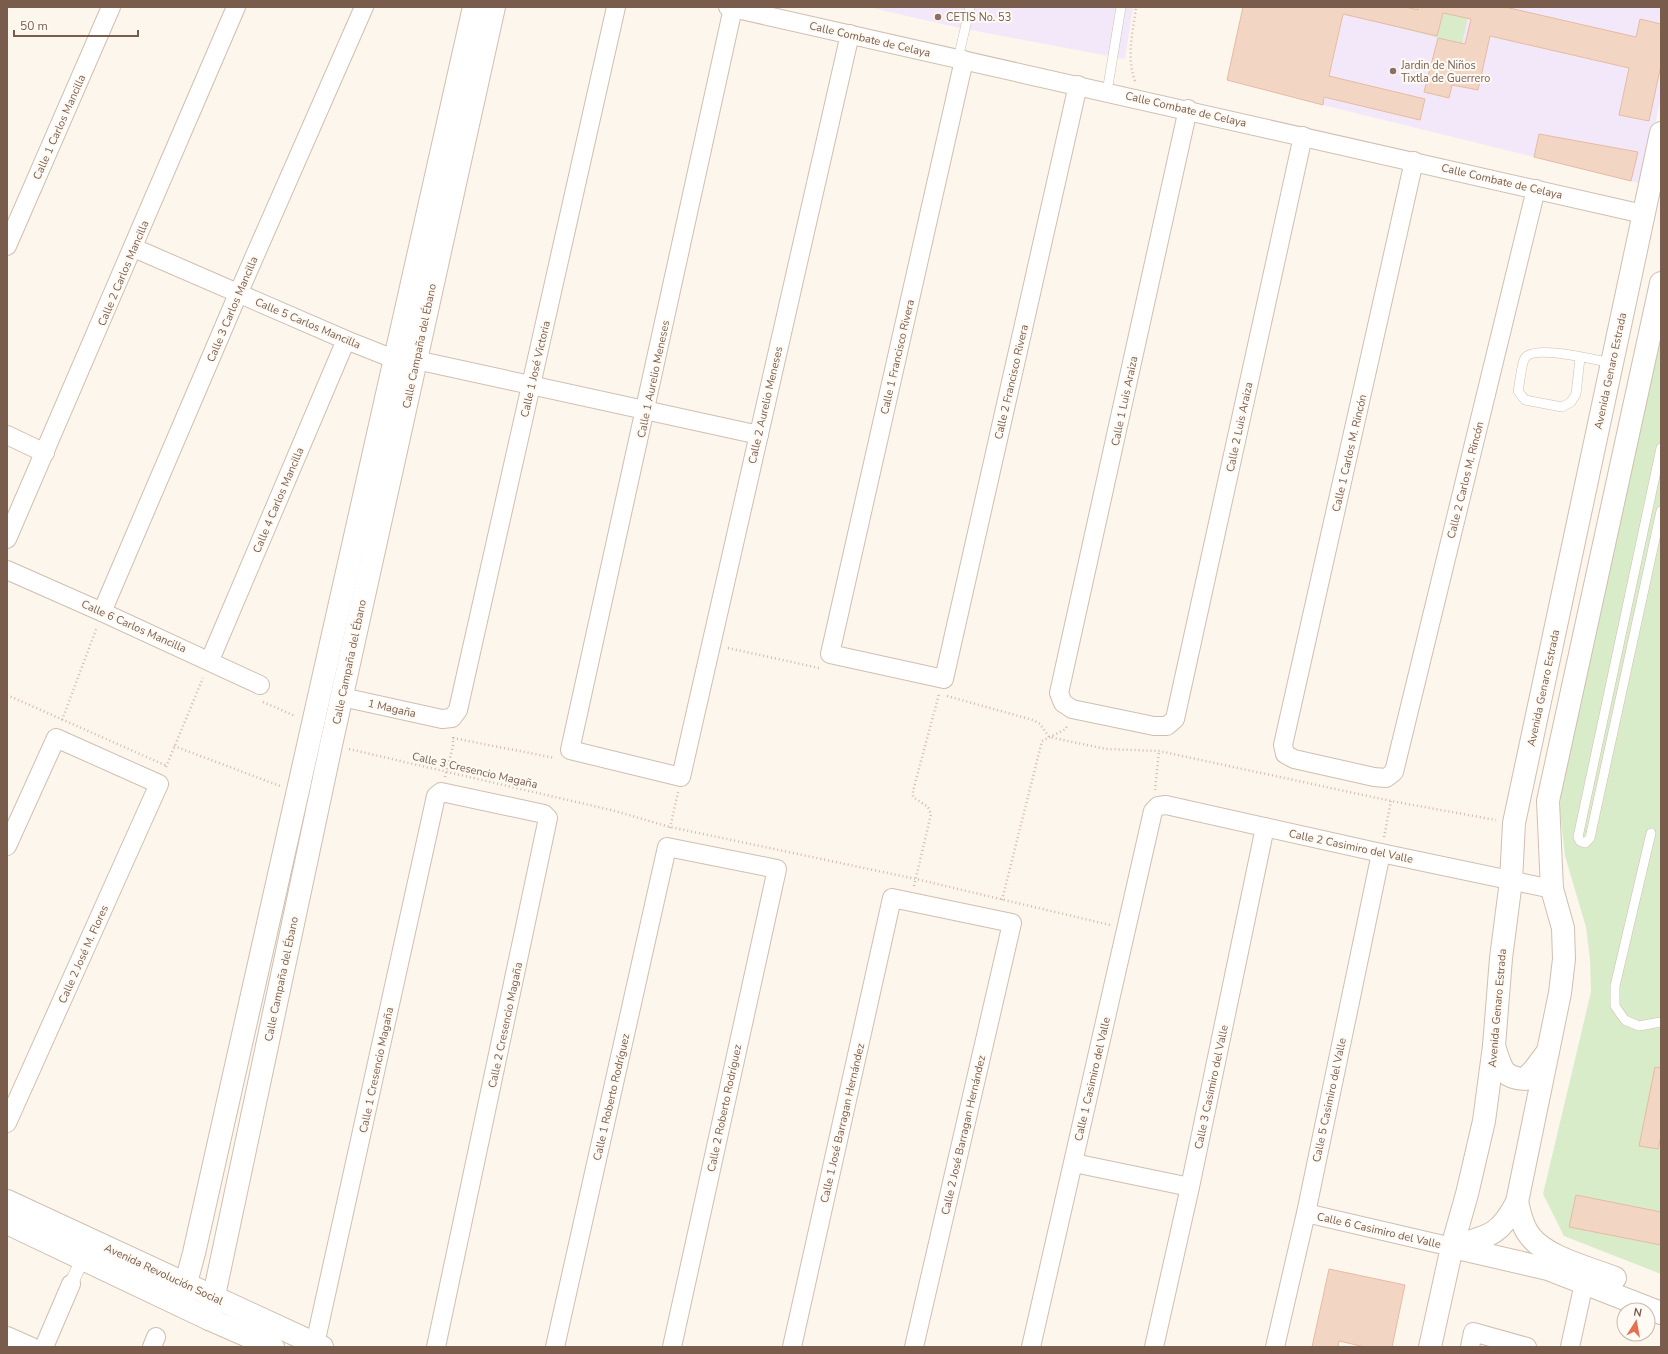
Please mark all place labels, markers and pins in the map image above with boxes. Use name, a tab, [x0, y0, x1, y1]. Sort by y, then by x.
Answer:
place label: CETIS No. 53	[946, 10, 1011, 25]
marker: CETIS No. 53	[933, 12, 943, 22]
place label: Jardin de Niños Tixtla de Guerrero	[1400, 58, 1490, 86]
marker: Jardin de Niños Tixtla de Guerrero	[1388, 66, 1398, 76]

